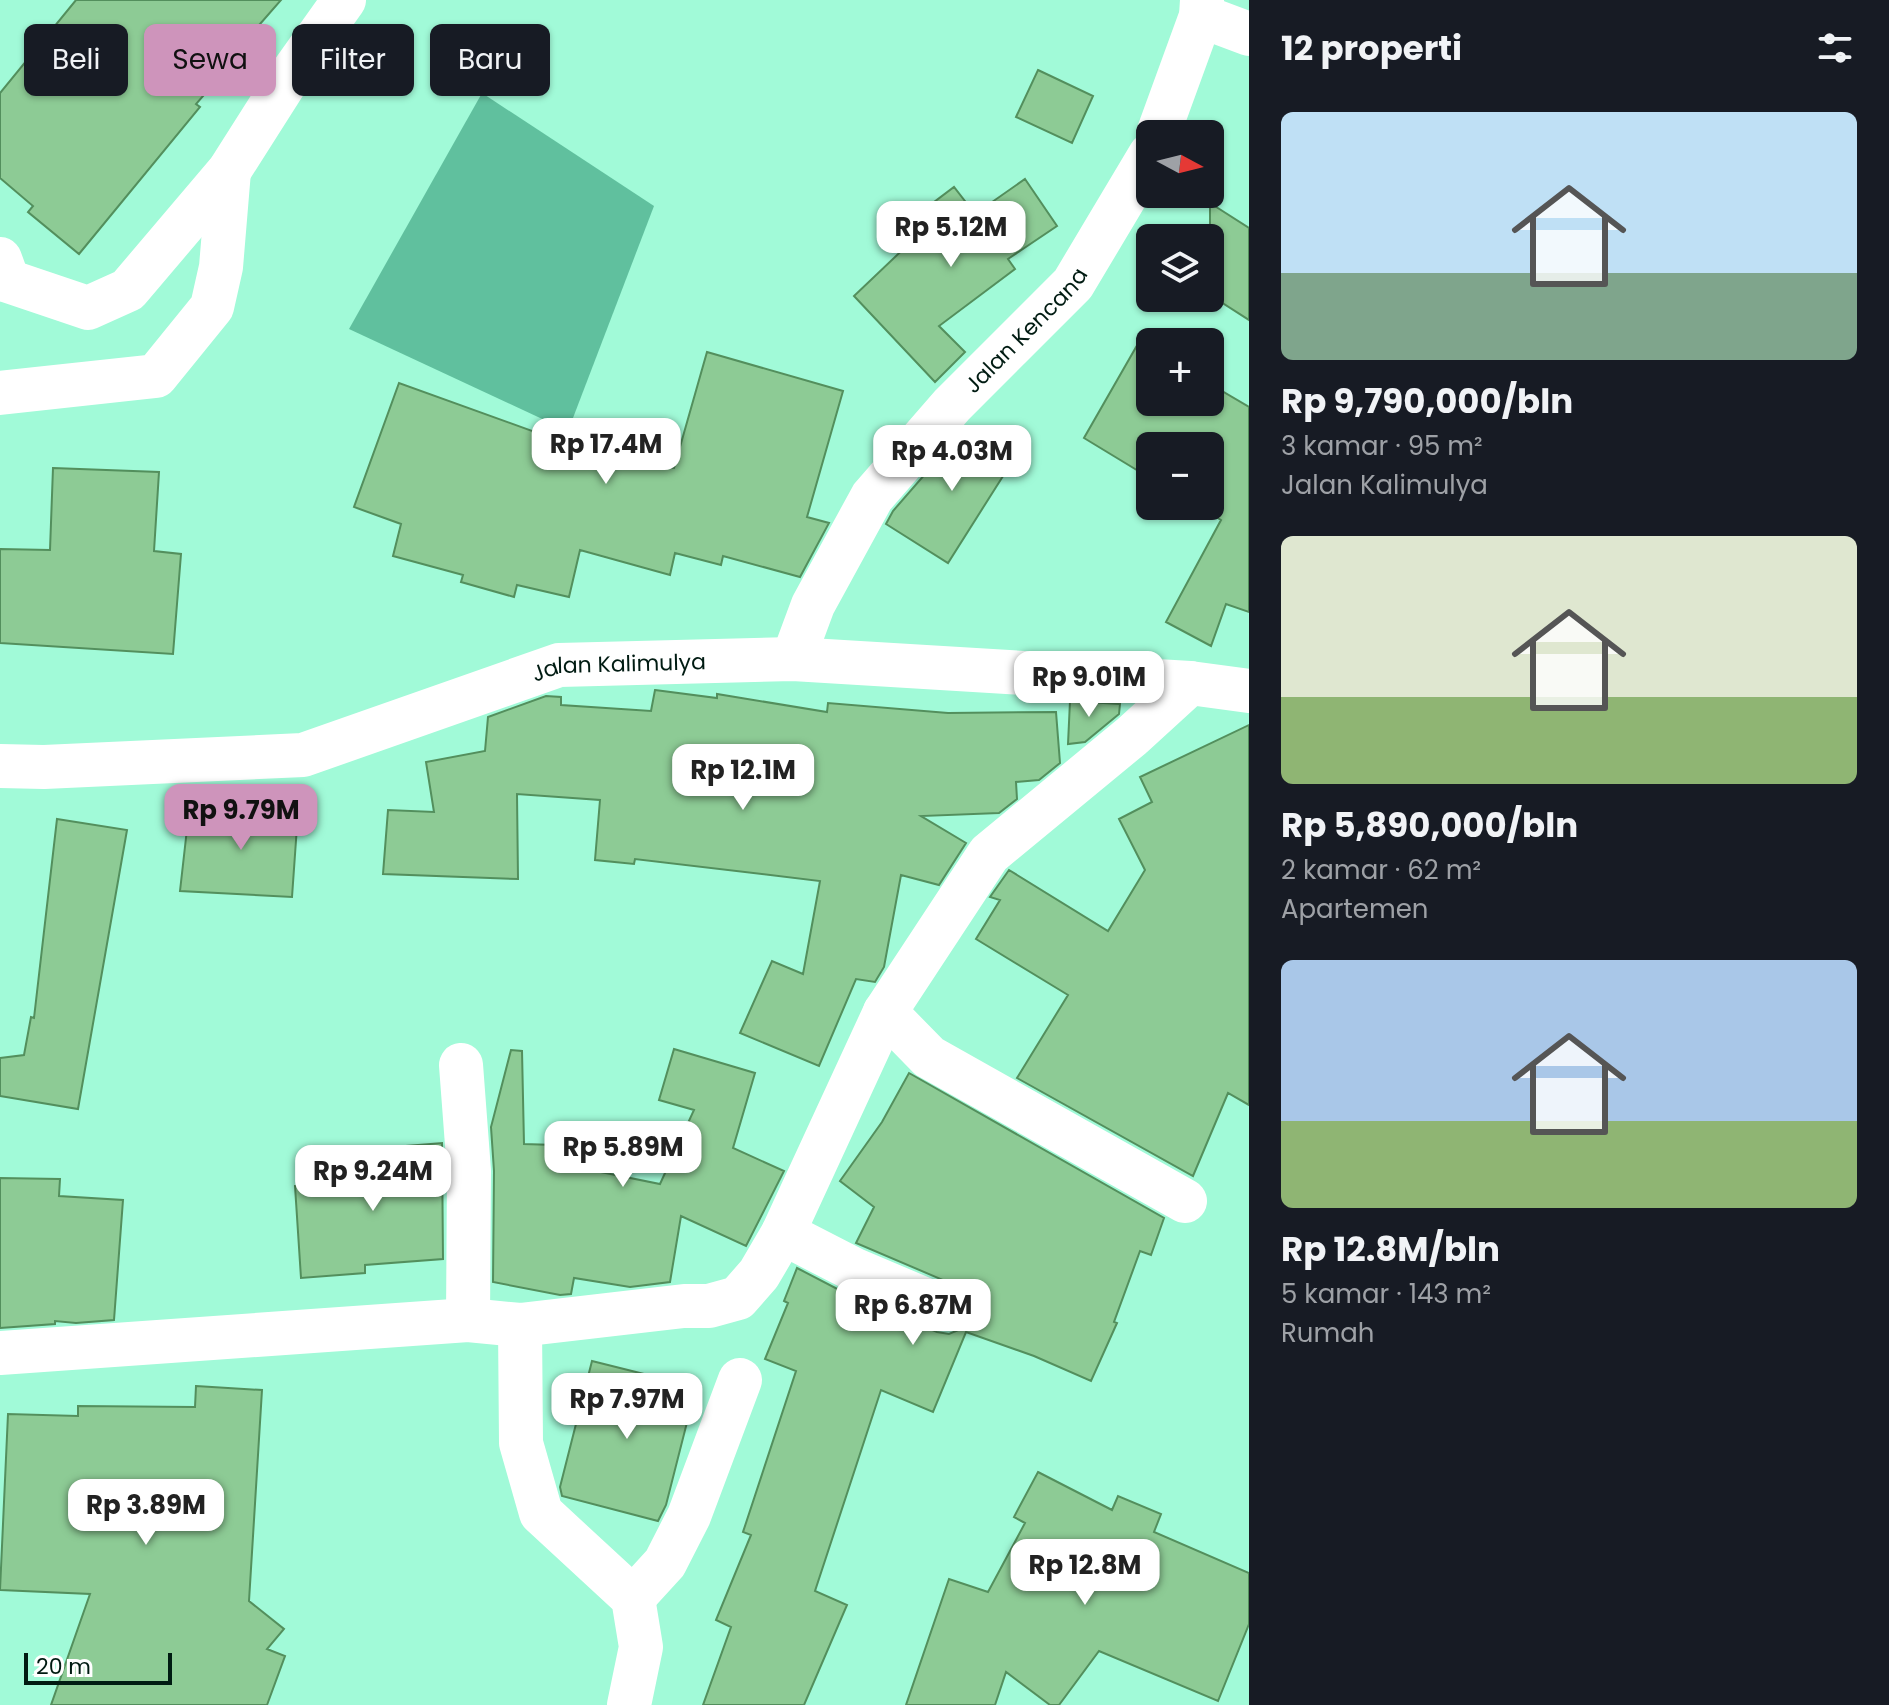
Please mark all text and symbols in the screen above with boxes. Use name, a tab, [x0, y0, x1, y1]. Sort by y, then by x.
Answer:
chip: Beli	[24, 24, 128, 96]
chip: Sewa	[144, 24, 276, 96]
chip: Filter	[292, 24, 414, 96]
chip: Baru	[430, 24, 550, 96]
text: 12 properti	[1281, 24, 1462, 72]
icon: filters	[1813, 26, 1857, 70]
north arrow	[1136, 120, 1224, 208]
map controls	[1136, 120, 1224, 520]
icon: home	[1497, 164, 1641, 308]
pin: Rp 5.12M	[868, 201, 1034, 269]
text: Rp 5.12M	[895, 209, 1007, 245]
button: layers	[1136, 224, 1224, 312]
street label: Jalan Kencana	[957, 262, 1095, 400]
button: +	[1136, 328, 1224, 416]
text: Rp 9,790,000/bln	[1281, 377, 1573, 425]
pin: Rp 17.4M	[523, 418, 689, 486]
pin: Rp 4.03M	[869, 425, 1035, 493]
text: Rp 17.4M	[550, 426, 662, 462]
text: 3 kamar · 95 m²	[1281, 428, 1483, 464]
button: −	[1136, 432, 1224, 520]
text: Rp 4.03M	[891, 433, 1013, 469]
text: Jalan Kalimulya	[1281, 467, 1488, 503]
icon: home	[1497, 588, 1641, 732]
street label: Jalan Kalimulya	[527, 646, 706, 689]
pin: Rp 9.01M	[1006, 651, 1172, 719]
text: Rp 9.01M	[1032, 659, 1146, 695]
pin: Rp 12.1M	[660, 744, 826, 812]
text: Rp 12.1M	[690, 752, 796, 788]
pin: Rp 9.79M	[158, 784, 324, 852]
text: Rp 9.79M	[182, 792, 300, 828]
text: Rp 5,890,000/bln	[1281, 801, 1578, 849]
text: 2 kamar · 62 m²	[1281, 852, 1481, 888]
text: Apartemen	[1281, 891, 1429, 927]
icon: home	[1497, 1012, 1641, 1156]
pin: Rp 5.89M	[540, 1121, 706, 1189]
text: Rp 5.89M	[562, 1129, 684, 1165]
pin: Rp 9.24M	[290, 1145, 456, 1213]
text: Rp 9.24M	[313, 1153, 433, 1189]
text: Rp 12.8M/bln	[1281, 1225, 1500, 1273]
text: 5 kamar · 143 m²	[1281, 1276, 1491, 1312]
pin: Rp 6.87M	[830, 1279, 996, 1347]
text: Rp 6.87M	[854, 1287, 972, 1323]
text: Rumah	[1281, 1315, 1374, 1351]
pin: Rp 7.97M	[544, 1373, 710, 1441]
text: Rp 7.97M	[569, 1381, 685, 1417]
pin: Rp 3.89M	[63, 1479, 229, 1547]
text: Rp 3.89M	[86, 1487, 206, 1523]
pin: Rp 12.8M	[1002, 1539, 1168, 1607]
text: Rp 12.8M	[1029, 1547, 1141, 1583]
scale bar	[24, 1649, 172, 1685]
text: 20 m	[36, 1651, 91, 1682]

